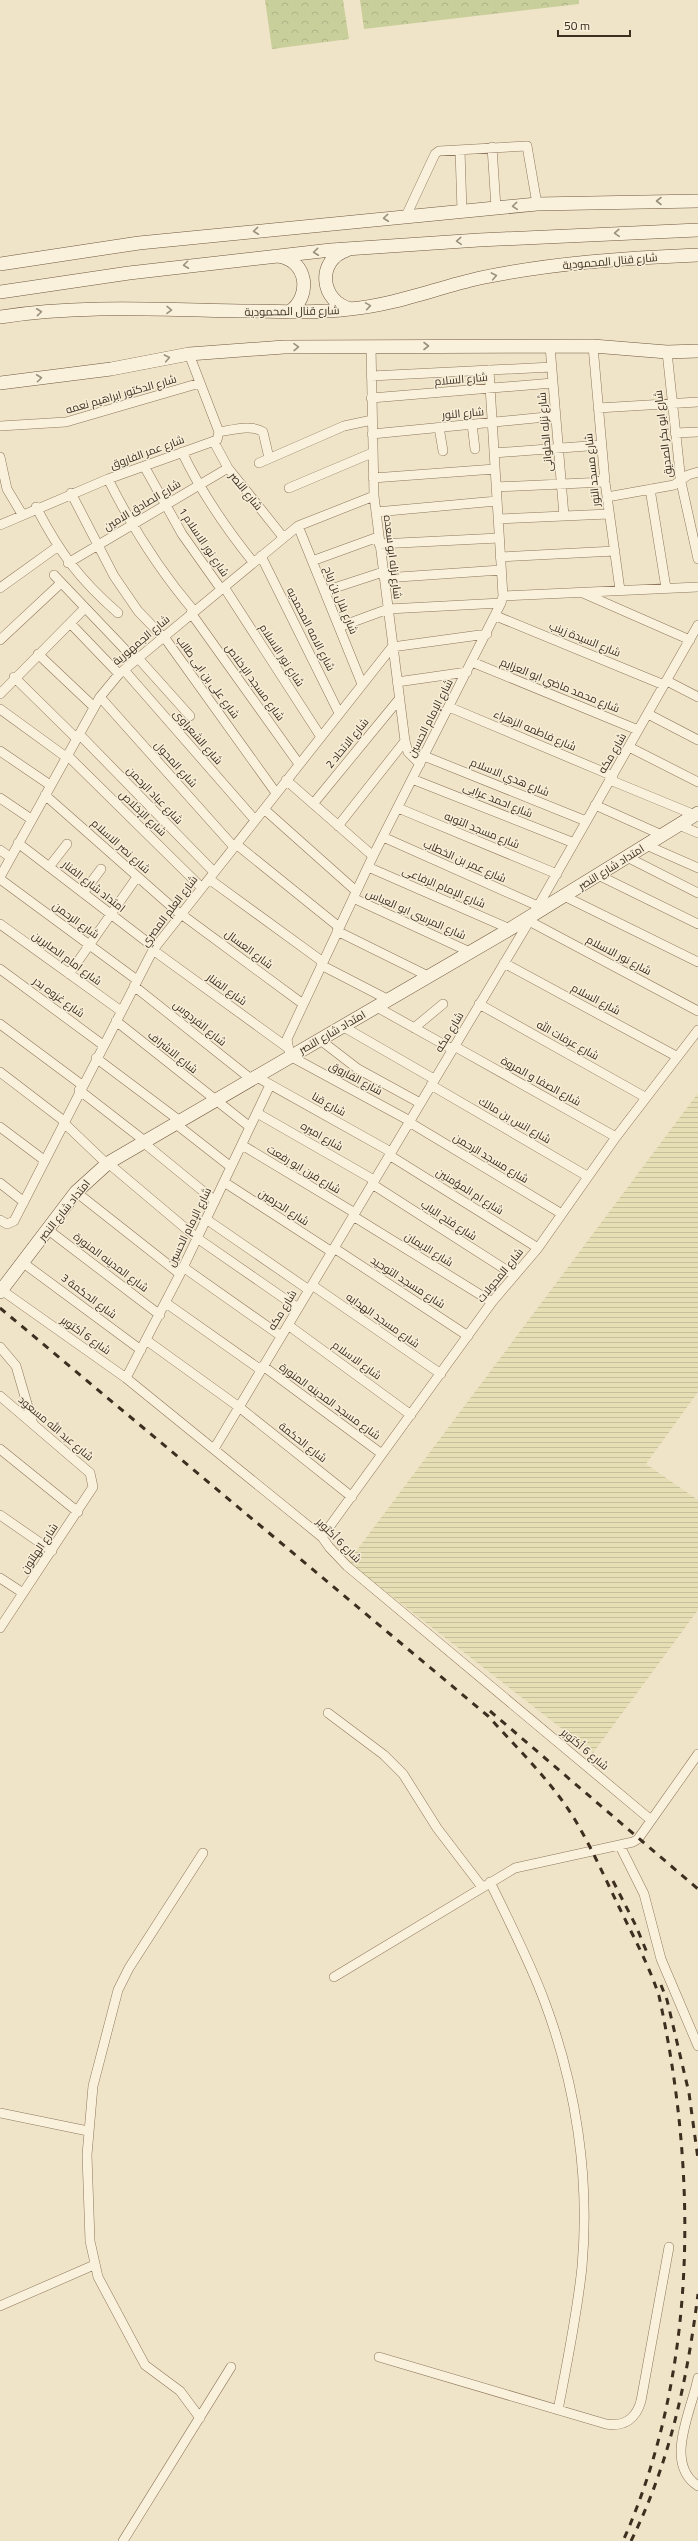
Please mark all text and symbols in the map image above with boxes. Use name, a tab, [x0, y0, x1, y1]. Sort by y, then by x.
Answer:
scale bar	[558, 12, 630, 38]
text: 50 m	[564, 14, 590, 37]
one-way arrow	[656, 197, 662, 205]
one-way arrow	[512, 202, 518, 211]
one-way arrow	[383, 213, 389, 222]
one-way arrow	[253, 226, 259, 235]
one-way arrow	[614, 229, 620, 237]
one-way arrow	[456, 236, 462, 245]
one-way arrow	[313, 247, 319, 256]
street label: شارع قنال المحمودية	[562, 247, 658, 275]
one-way arrow	[183, 261, 190, 270]
one-way arrow	[491, 272, 497, 280]
street label: شارع قنال المحمودية	[244, 300, 340, 322]
one-way arrow	[365, 302, 371, 311]
one-way arrow	[166, 306, 172, 314]
one-way arrow	[36, 308, 42, 317]
one-way arrow	[423, 342, 429, 350]
one-way arrow	[293, 343, 299, 351]
one-way arrow	[164, 354, 170, 363]
street label: شارع السلام	[434, 367, 488, 391]
street label: شارع الدكتور ابراهيم نعمه	[63, 369, 179, 419]
one-way arrow	[36, 374, 42, 383]
street label: شارع ابو بكر الصديق	[648, 389, 678, 479]
street label: شارع نزله الحلوانى	[532, 391, 558, 473]
street label: شارع النور	[440, 401, 485, 425]
street label: شارع عمر الفاروق	[107, 429, 187, 475]
street label: شارع مسجد النور	[578, 432, 606, 509]
street label: شارع النصر	[223, 466, 268, 515]
street label: شارع الصادق الامين	[99, 474, 185, 536]
street label: شارع نور الاسلام 1	[173, 503, 235, 581]
street label: شارع نزله ابو سعده	[378, 514, 408, 600]
street label: شارع بلال بن رباح	[318, 563, 364, 637]
street label: شارع الامه المحمديه	[281, 583, 341, 675]
street label: شارع الجمهورية	[108, 610, 174, 670]
street label: شارع السيدة زينب	[546, 615, 624, 663]
street label: شارع نور الاسلام	[254, 619, 310, 691]
street label: شارع على بن ابى طالب	[171, 631, 245, 723]
street label: شارع مسجد الإخلاص	[220, 639, 290, 725]
street label: شارع محمد ماضي ابو العزايم	[497, 652, 623, 718]
street label: شارع الإمام الحسين	[401, 675, 459, 761]
street label: شارع فاطمه الزهراء	[490, 704, 580, 756]
street label: شارع الشعراوى	[168, 705, 228, 769]
street label: شارع الاتحاد 2	[320, 713, 374, 773]
street label: شارع مكه	[592, 729, 632, 777]
street label: شارع المحول	[149, 736, 203, 792]
street label: شارع هدي الاسلام	[467, 752, 553, 802]
street label: شارع عباد الرحمن	[122, 761, 188, 829]
street label: شارع احمد عرابى	[460, 777, 536, 823]
street label: شارع الإخلاص	[114, 785, 172, 841]
street label: شارع مسجد التوبه	[441, 806, 523, 854]
street label: شارع نصر الاسلام	[87, 814, 155, 878]
street label: شارع عمر بن الخطاب	[420, 834, 510, 888]
street label: امتداد شارع النصر	[573, 839, 648, 896]
street label: امتداد شارع الفنار	[57, 854, 130, 917]
street label: شارع الإمام الرفاعى	[399, 860, 489, 914]
street label: شارع العلم المصري	[135, 871, 203, 951]
street label: شارع المرسى ابو العباس	[363, 883, 469, 945]
street label: شارع الرحمن	[48, 896, 104, 944]
street label: شارع العسال	[220, 924, 278, 974]
street label: شارع امام الصابرين	[28, 926, 106, 990]
street label: شارع نور الاسلام	[583, 929, 655, 981]
street label: شارع الفنار	[202, 967, 252, 1011]
street label: شارع غزوه بدر	[28, 971, 89, 1023]
street label: شارع السلام	[568, 978, 624, 1020]
street label: شارع الفردوس	[169, 995, 231, 1051]
street label: امتداد شارع النصر	[294, 1005, 370, 1060]
street label: شارع مكه	[429, 1008, 469, 1056]
street label: شارع عرفات الله	[533, 1014, 603, 1066]
street label: شارع الاشراف	[143, 1025, 203, 1079]
street label: شارع الصفا و المروة	[497, 1051, 585, 1111]
street label: شارع الفاروق	[326, 1055, 386, 1101]
street label: شارع قنا	[308, 1086, 350, 1122]
street label: شارع انس بن مالك	[475, 1091, 555, 1149]
street label: شارع اميره	[297, 1116, 347, 1156]
street label: شارع مسجد الرحمن	[449, 1127, 533, 1189]
street label: شارع فرن ابو رفعت	[263, 1139, 345, 1199]
street label: شارع ام المؤمنين	[432, 1162, 508, 1220]
street label: امتداد شارع النصر	[32, 1175, 95, 1246]
street label: شارع الحرمين	[254, 1183, 314, 1231]
street label: شارع الإمام الحسين	[161, 1184, 217, 1270]
street label: شارع فتح الباب	[417, 1194, 481, 1246]
street label: شارع الايمان	[401, 1226, 457, 1272]
street label: شارع المدينه المنورة	[69, 1227, 153, 1297]
street label: شارع المحولات	[471, 1243, 529, 1307]
street label: شارع مسجد التوحيد	[366, 1250, 450, 1314]
street label: شارع الحكمة 3	[57, 1268, 121, 1324]
street label: شارع مكه	[262, 1286, 302, 1334]
street label: شارع مسجد الهدايه	[342, 1287, 424, 1353]
street label: شارع 6 أكتوبر	[56, 1310, 115, 1360]
street label: شارع الاسلام	[328, 1335, 386, 1385]
street label: شارع مسجد المدينه المنورة	[275, 1357, 385, 1445]
street label: شارع عبد الله مسعود	[14, 1390, 98, 1466]
street label: شارع الحكمة	[274, 1416, 332, 1468]
street label: شارع 6 أكتوبر	[311, 1512, 367, 1568]
street label: شارع الهلتون	[15, 1519, 63, 1577]
street label: شارع 6 أكتوبر	[556, 1722, 614, 1775]

